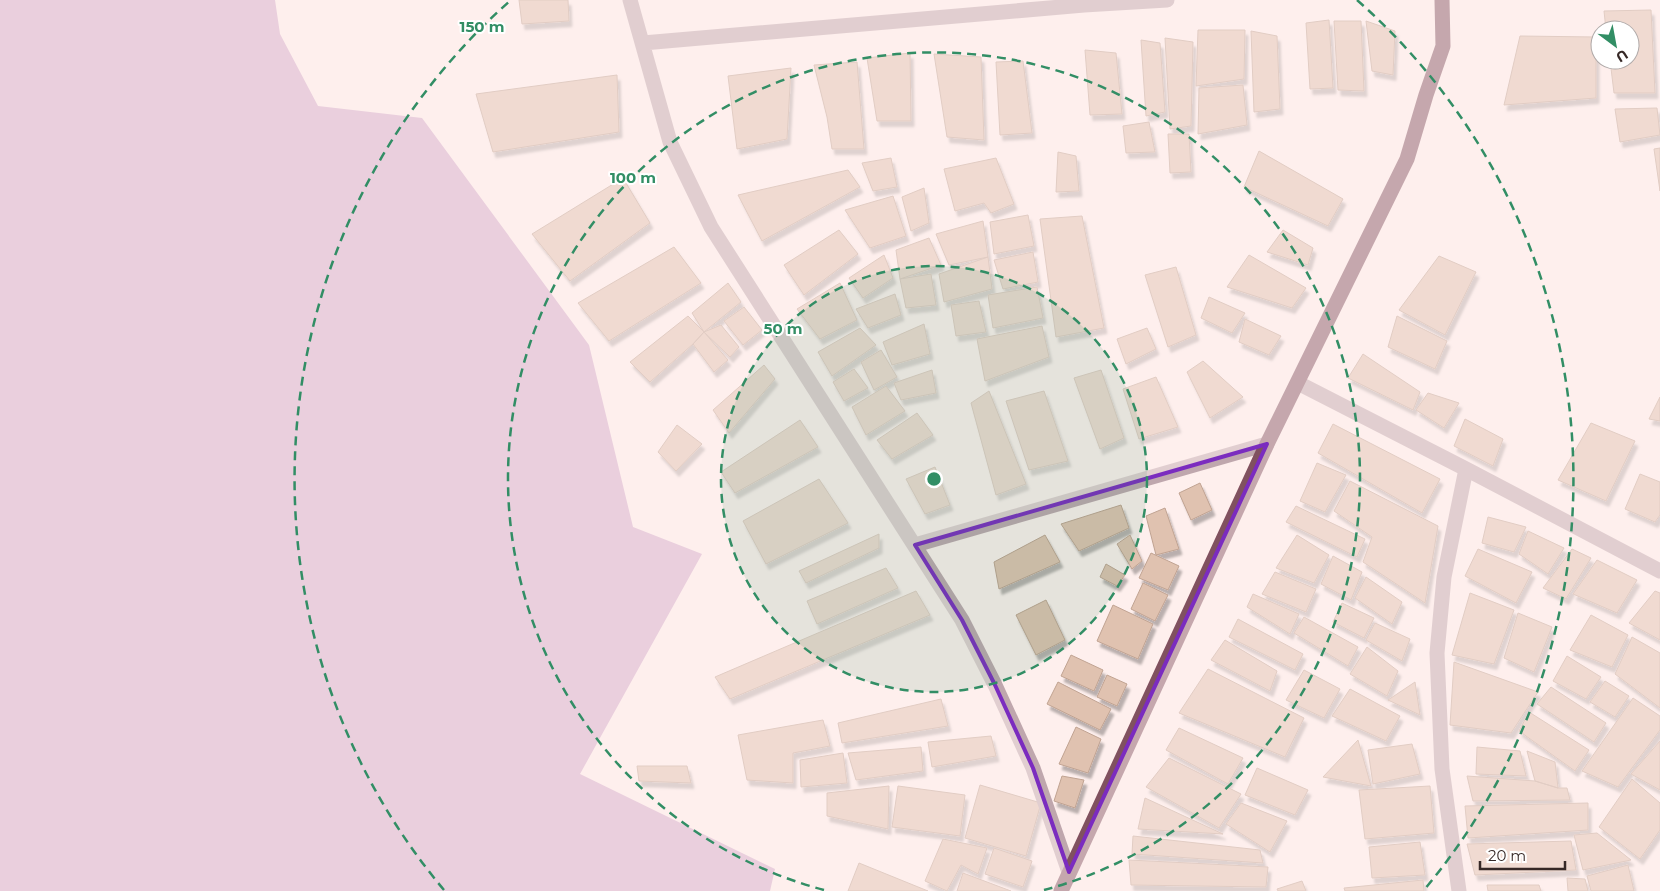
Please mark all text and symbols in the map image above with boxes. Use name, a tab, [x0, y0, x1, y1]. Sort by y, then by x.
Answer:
text: 150 m	[460, 17, 504, 36]
north arrow	[1590, 20, 1640, 70]
text: U	[1612, 45, 1631, 67]
text: 100 m	[610, 168, 656, 187]
text: 50 m	[763, 319, 803, 338]
centre of rings	[925, 470, 943, 488]
scale bar	[1480, 838, 1565, 870]
text: 20 m	[1488, 846, 1526, 865]

